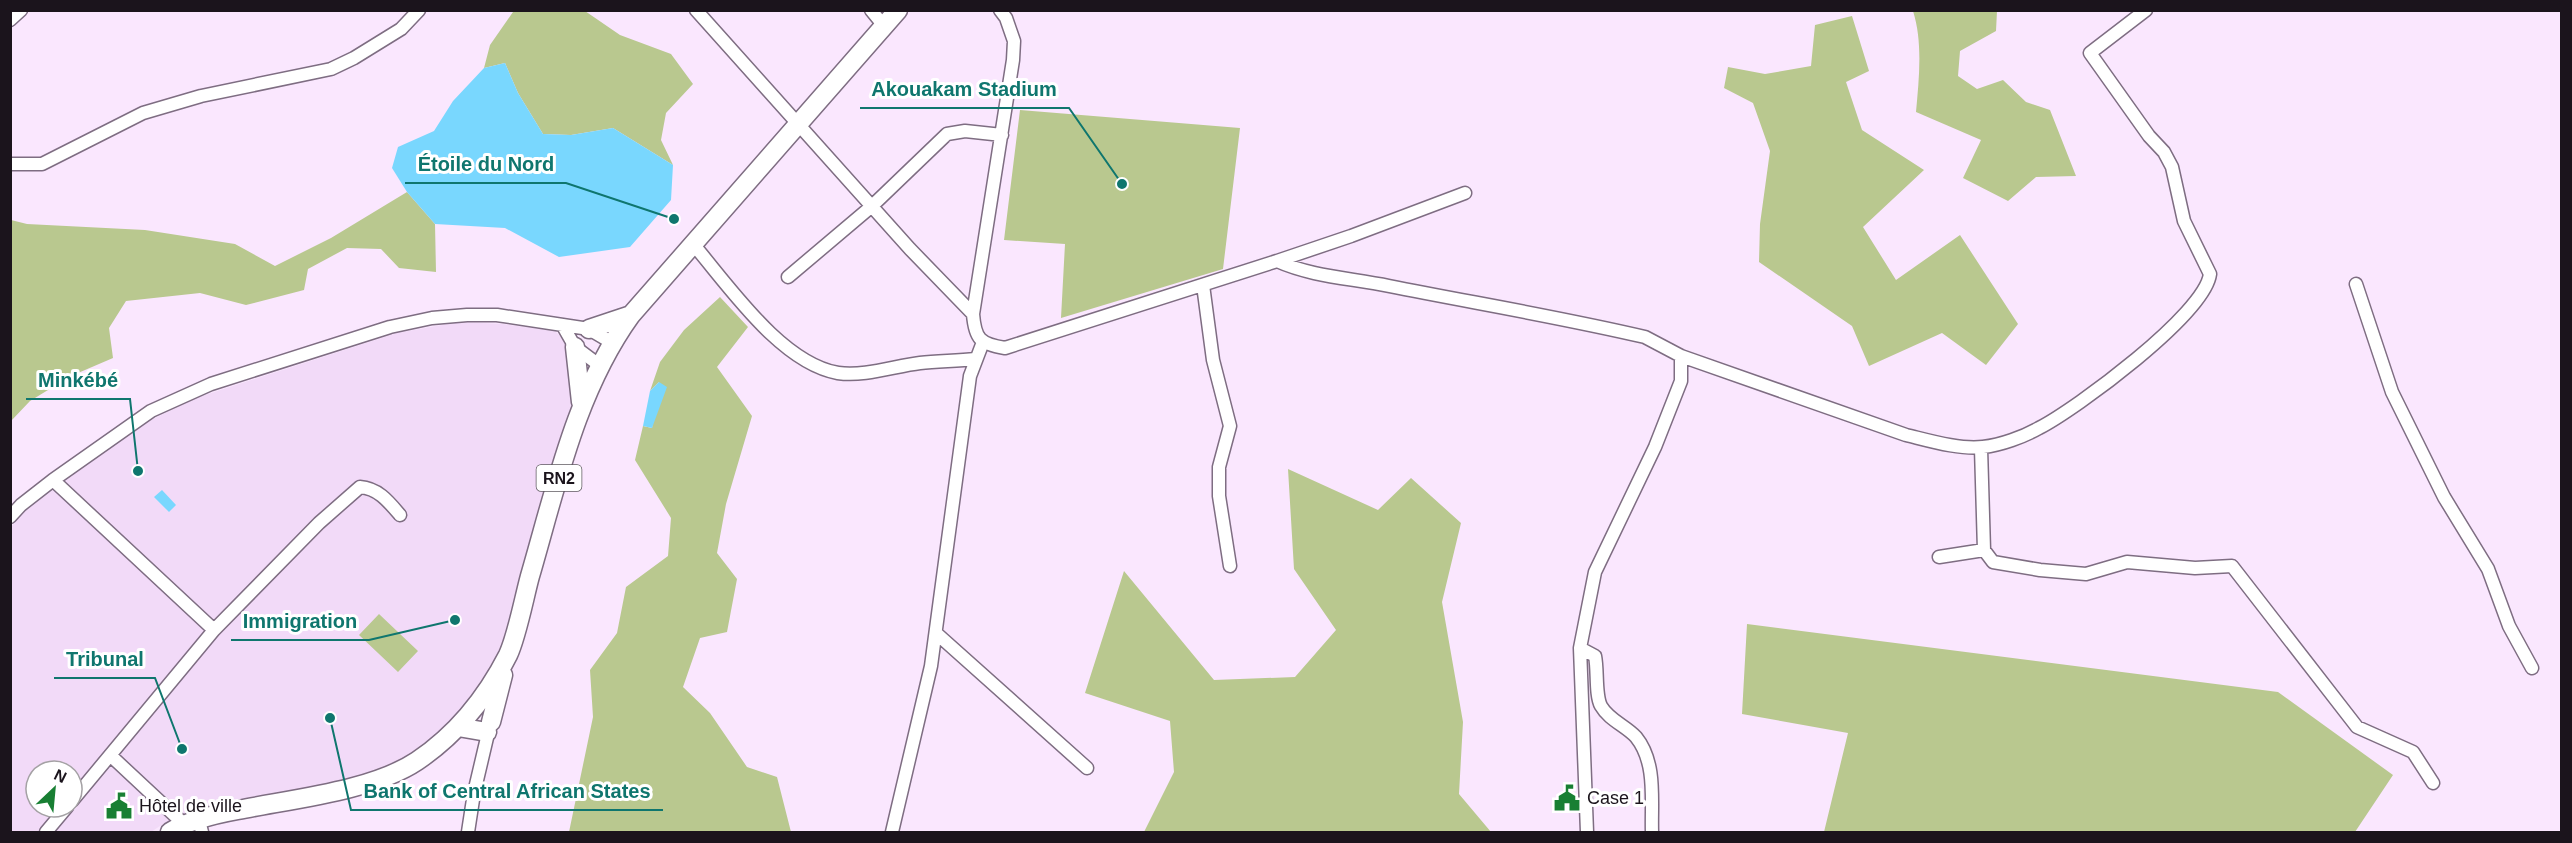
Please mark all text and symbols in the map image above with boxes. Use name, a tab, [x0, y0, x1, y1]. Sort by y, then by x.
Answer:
callout: Akouakam Stadium	[860, 70, 1069, 108]
text: Akouakam Stadium	[871, 78, 1057, 100]
callout: Étoile du Nord	[405, 145, 566, 183]
text: Étoile du Nord	[418, 153, 554, 175]
callout: Minkébé	[26, 361, 130, 399]
text: Minkébé	[38, 369, 118, 391]
road number: RN2	[536, 465, 582, 491]
callout: Immigration	[231, 602, 369, 640]
text: Immigration	[243, 610, 357, 632]
callout: Tribunal	[54, 640, 155, 678]
text: Tribunal	[66, 648, 144, 670]
north arrow	[24, 759, 84, 819]
text: N	[51, 766, 69, 786]
callout: Bank of Central African States	[351, 772, 663, 810]
text: Bank of Central African States	[363, 780, 651, 802]
public building icon: Case 1	[1552, 783, 1582, 813]
place label: Case 1	[1587, 788, 1644, 808]
public building icon: Hôtel de ville	[104, 791, 134, 821]
place label: Hôtel de ville	[139, 796, 242, 816]

